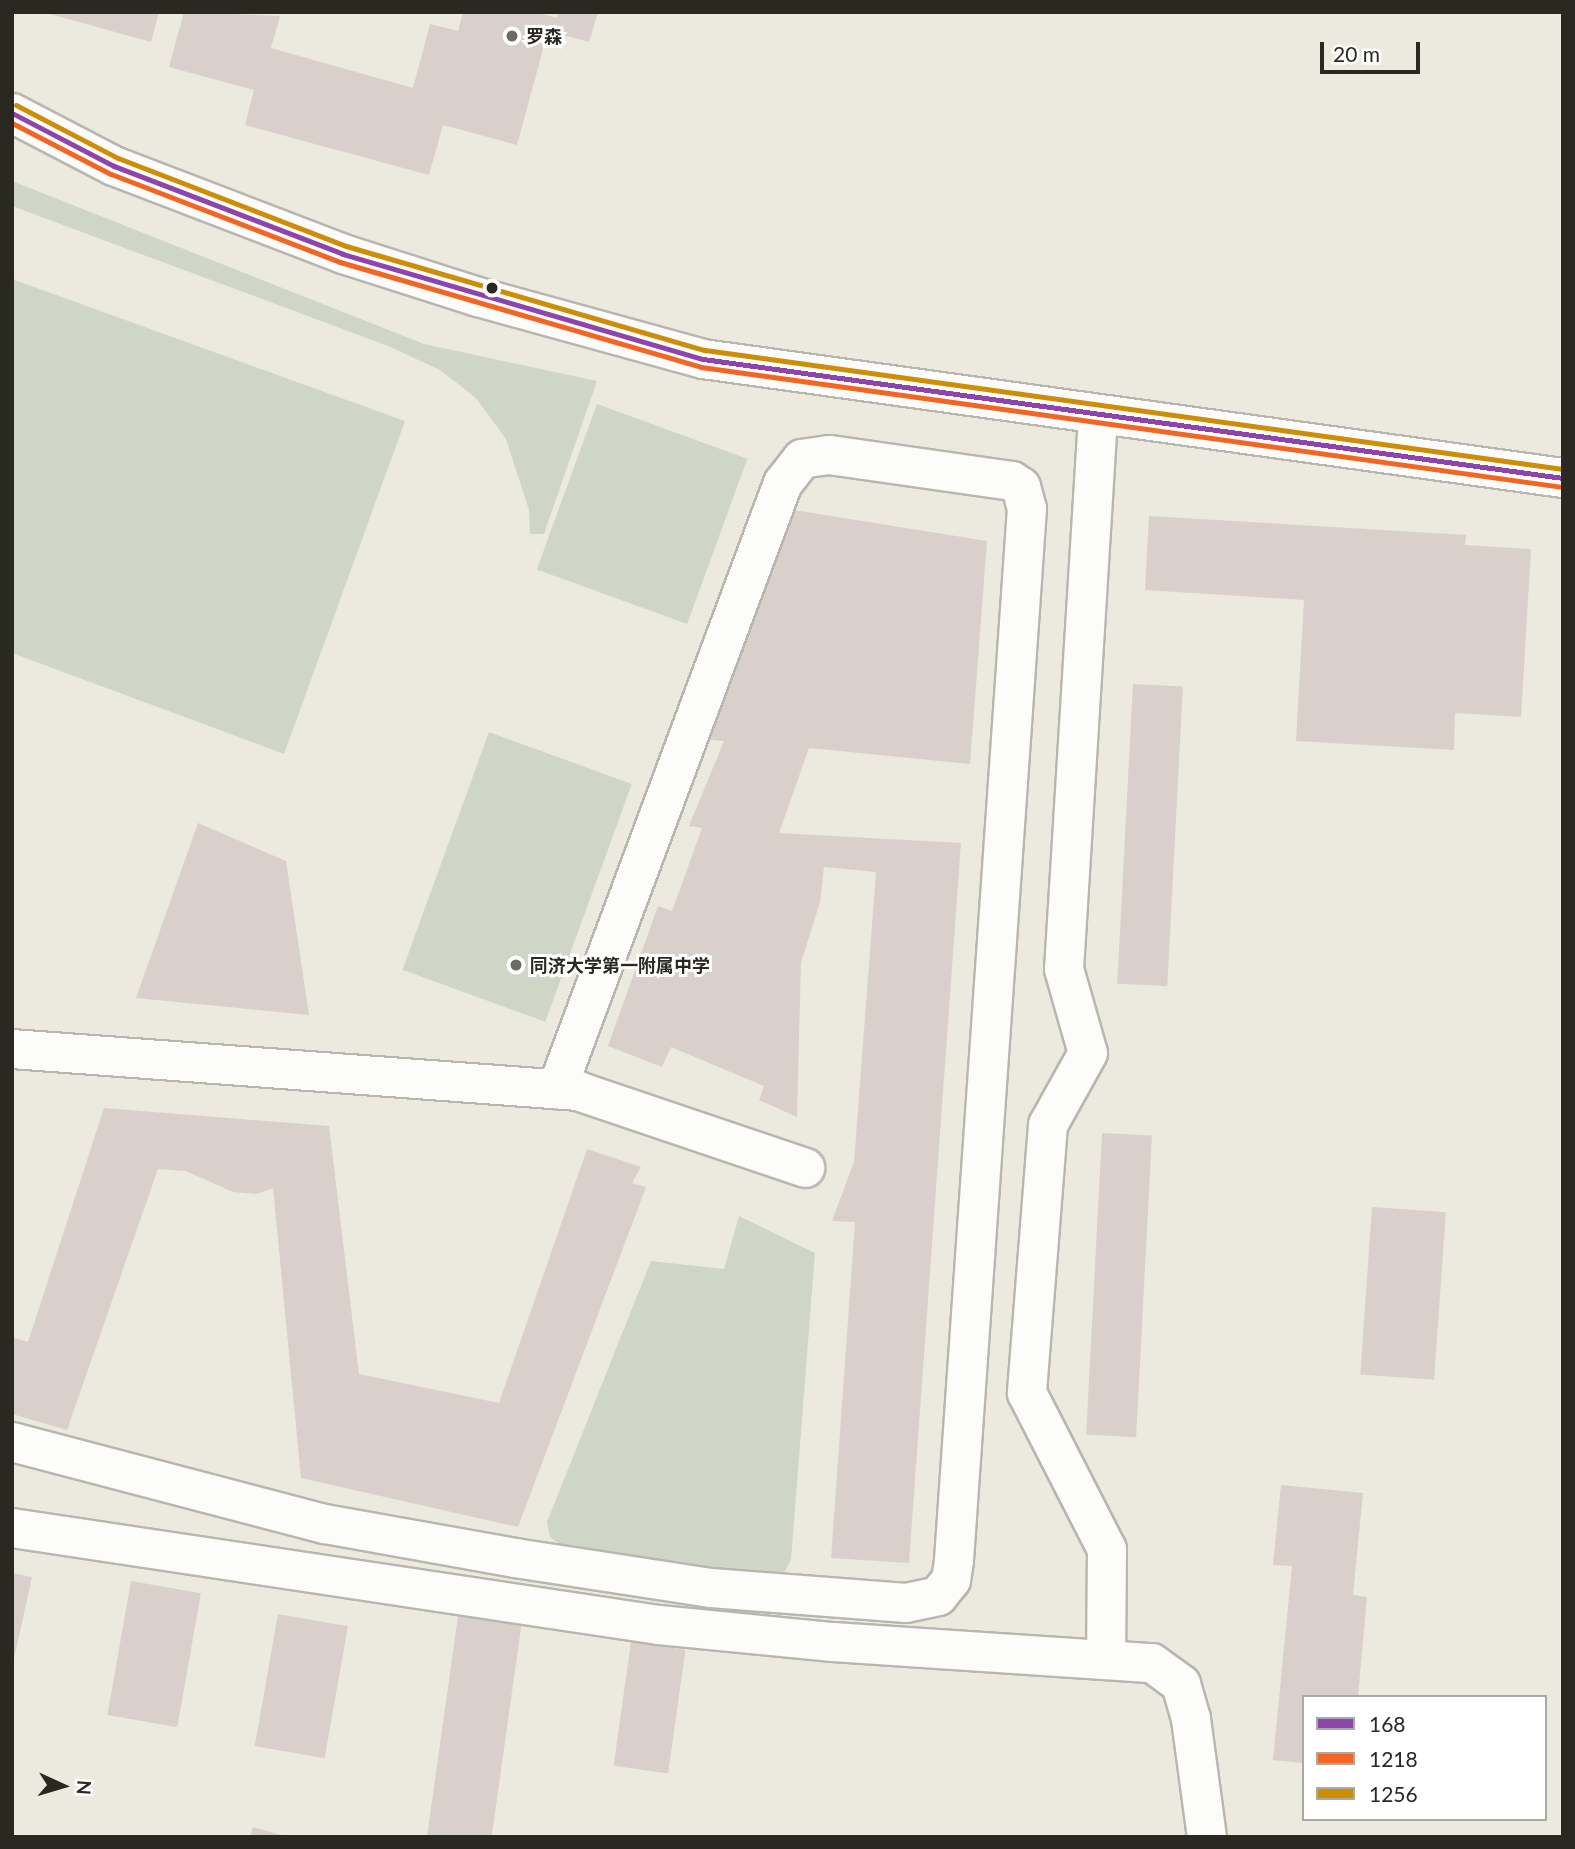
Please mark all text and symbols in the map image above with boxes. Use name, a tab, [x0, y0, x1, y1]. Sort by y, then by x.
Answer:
place label: 罗森	[526, 25, 562, 47]
marker: 罗森	[504, 28, 520, 44]
scale bar	[1323, 28, 1423, 72]
text: 20 m	[1333, 41, 1380, 66]
unlabelled marker	[485, 281, 499, 295]
place label: 同济大学第一附属中学	[530, 954, 710, 976]
marker: 同济大学第一附属中学	[508, 957, 524, 973]
legend	[1302, 1695, 1547, 1821]
text: 168	[1369, 1711, 1406, 1736]
text: 1218	[1369, 1746, 1418, 1771]
north arrow	[28, 1751, 98, 1821]
text: N	[72, 1779, 96, 1796]
text: 1256	[1369, 1781, 1418, 1806]

